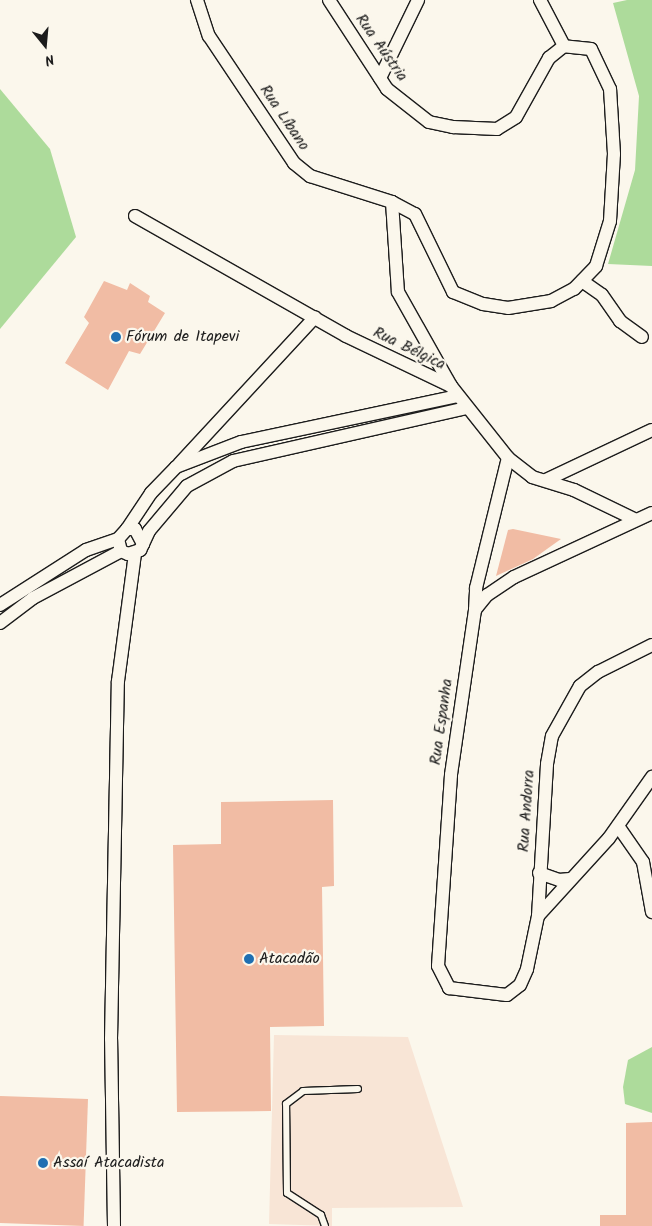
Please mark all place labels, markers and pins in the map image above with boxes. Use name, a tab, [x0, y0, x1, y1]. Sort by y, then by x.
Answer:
place label: Fórum de Itapevi	[126, 327, 239, 347]
marker: Fórum de Itapevi	[110, 331, 122, 343]
place label: Atacadão	[259, 949, 320, 969]
marker: Atacadão	[243, 953, 255, 965]
place label: Assaí Atacadista	[53, 1153, 164, 1173]
marker: Assaí Atacadista	[37, 1157, 49, 1169]

